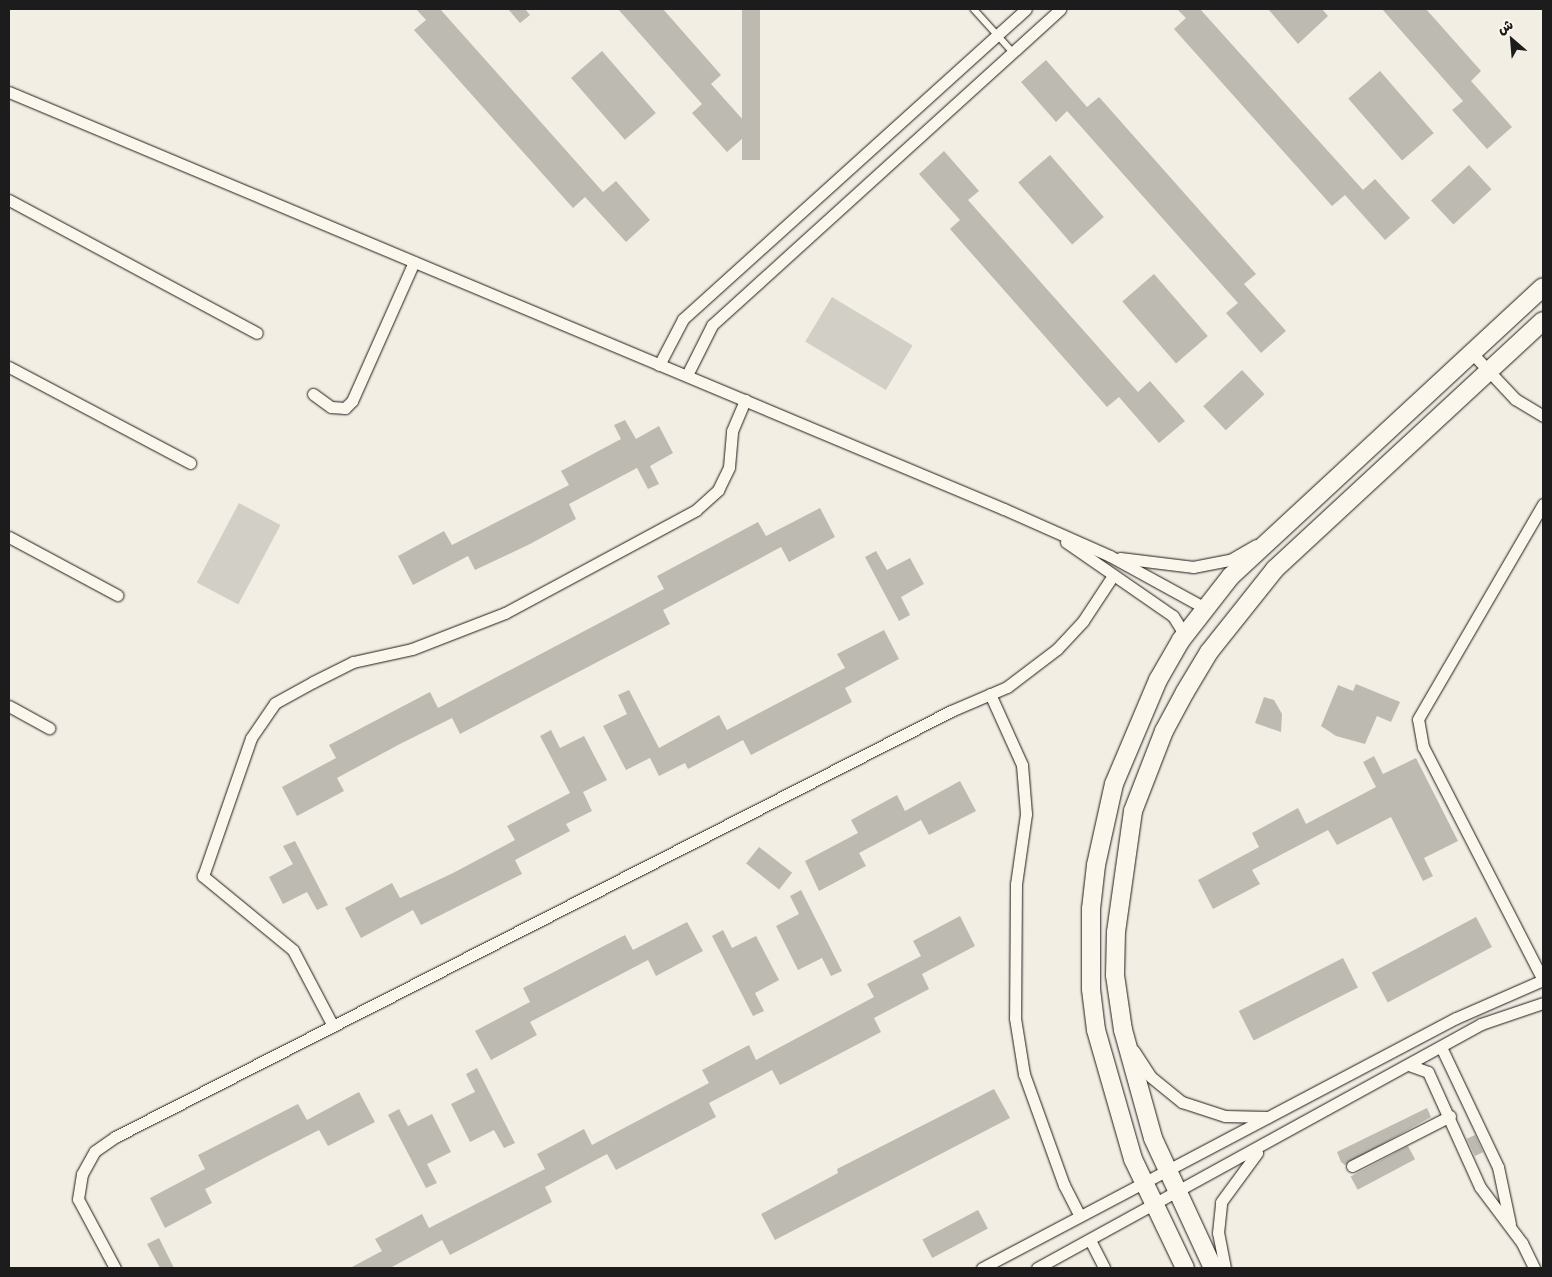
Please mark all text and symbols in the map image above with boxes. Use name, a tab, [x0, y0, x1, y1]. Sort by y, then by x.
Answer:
north arrow	[1487, 15, 1537, 65]
text: ش	[1494, 15, 1516, 38]

